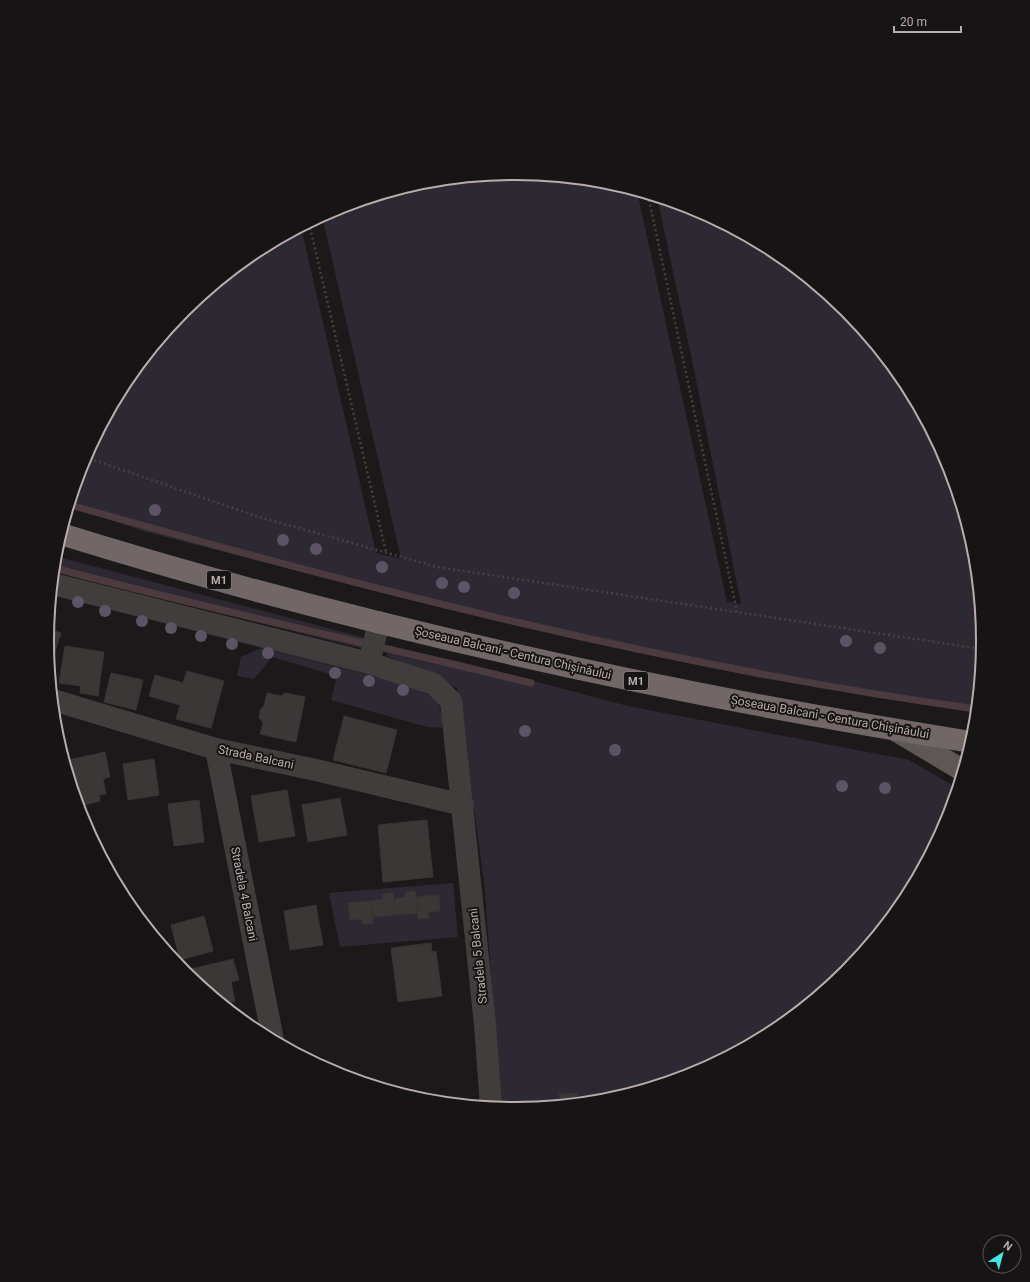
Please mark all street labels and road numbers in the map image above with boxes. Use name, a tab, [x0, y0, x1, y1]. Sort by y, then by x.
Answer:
road number: M1	[207, 571, 231, 589]
street label: Șoseaua Balcani - Centura Chișinăului	[413, 624, 613, 683]
road number: M1	[624, 672, 648, 690]
street label: Șoseaua Balcani - Centura Chișinăului	[730, 693, 930, 742]
street label: Strada Balcani	[217, 742, 295, 772]
street label: Stradela 4 Balcani	[228, 846, 260, 943]
street label: Stradela 5 Balcani	[466, 907, 490, 1004]

